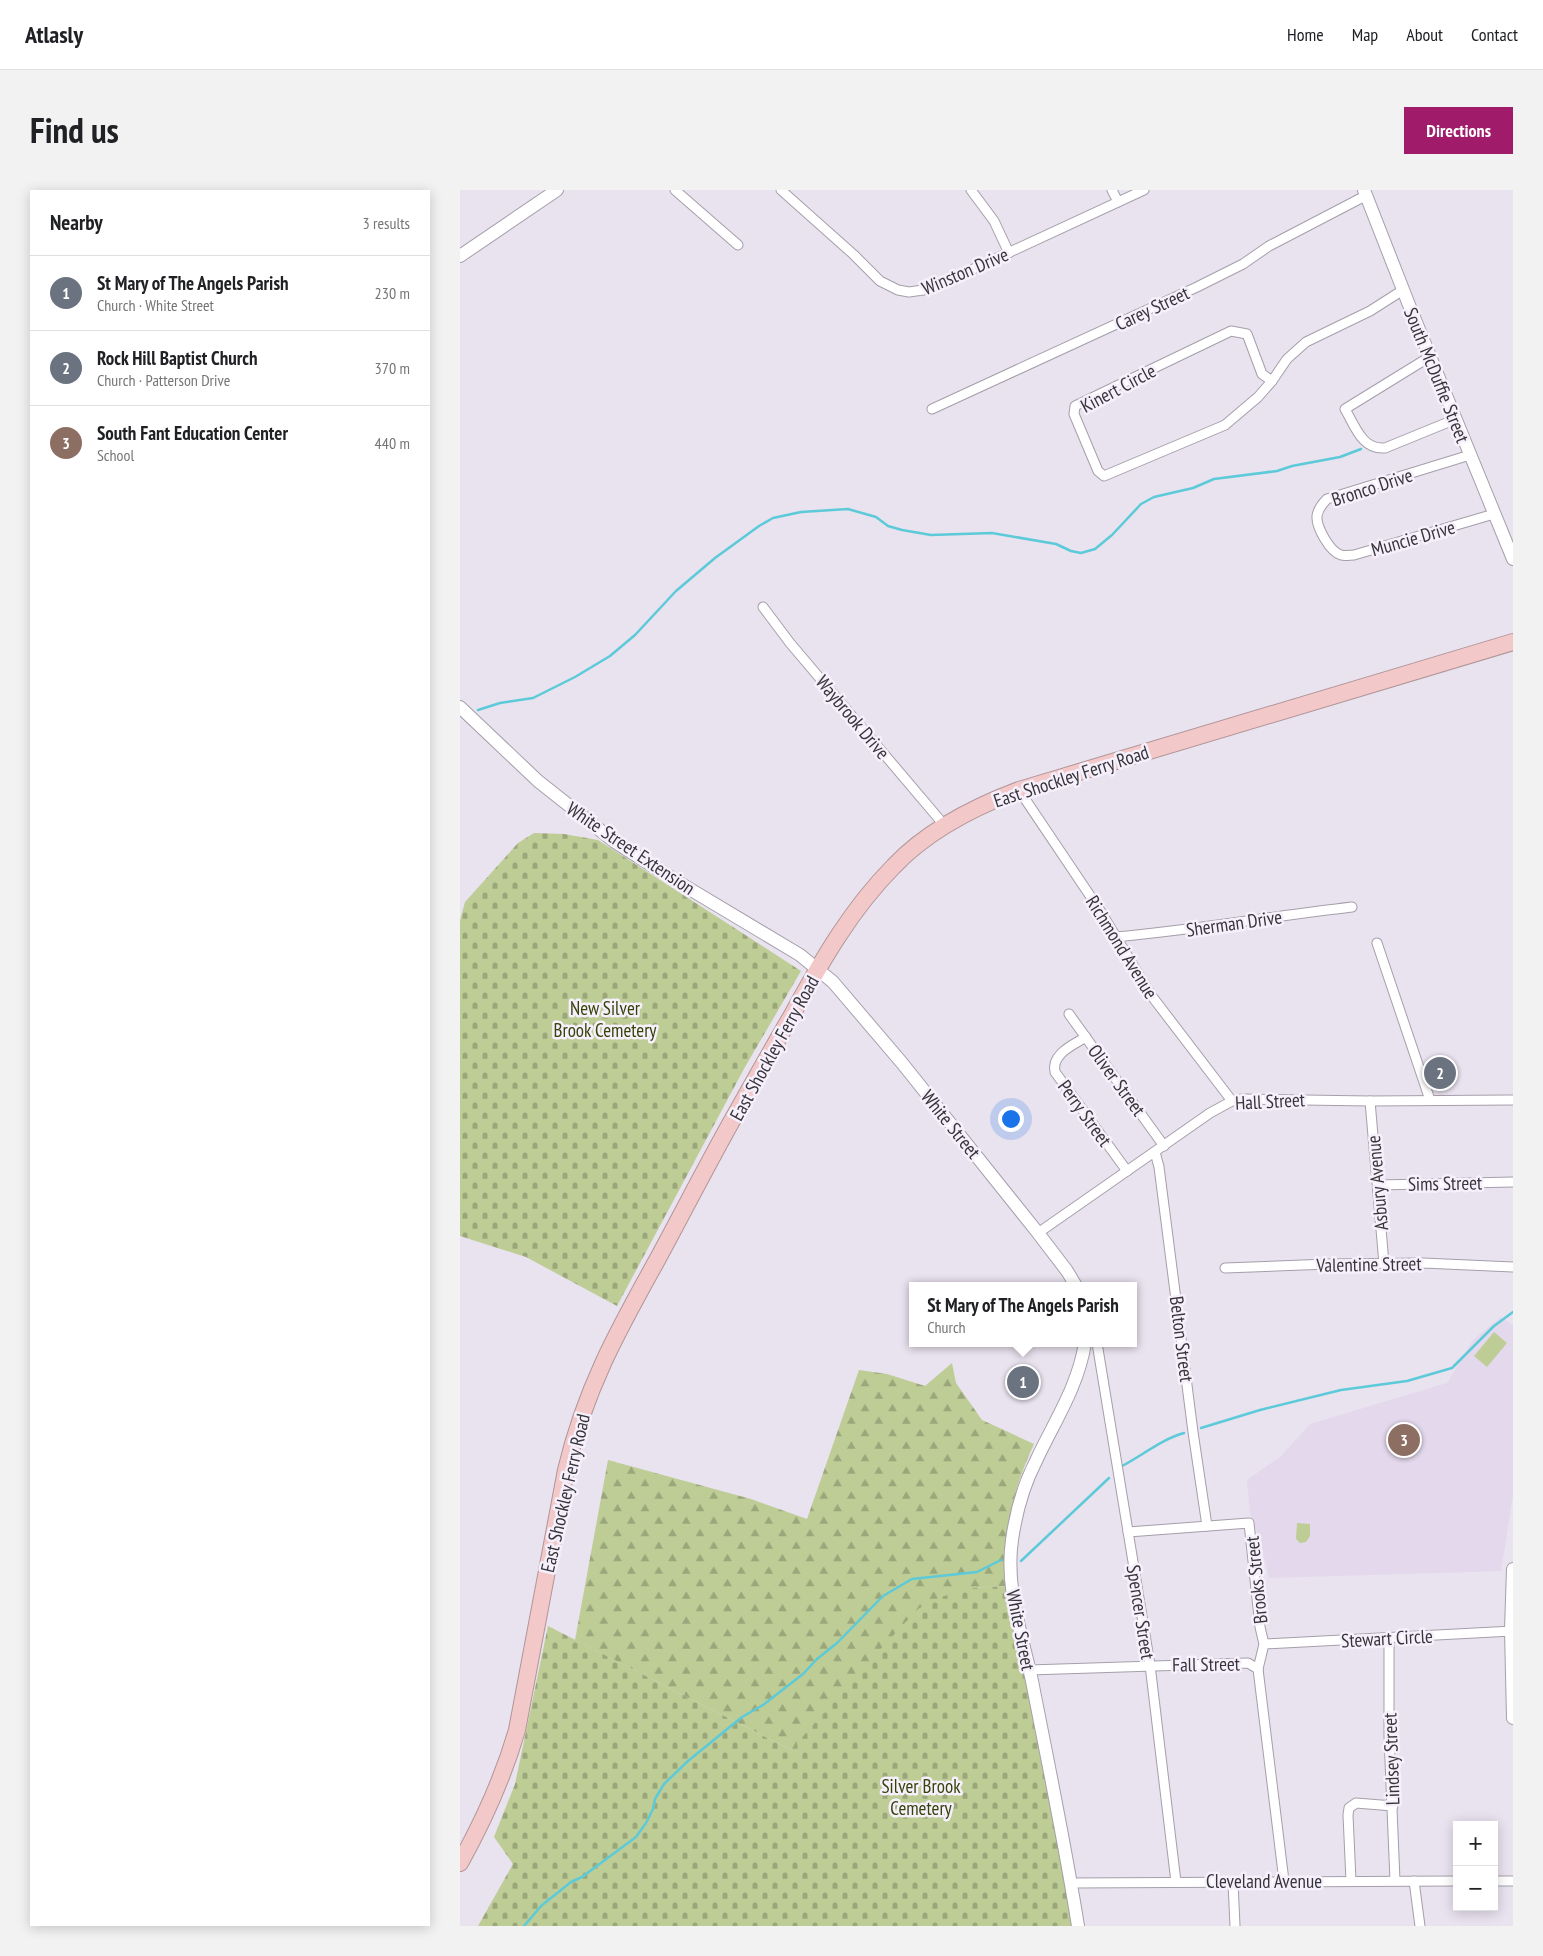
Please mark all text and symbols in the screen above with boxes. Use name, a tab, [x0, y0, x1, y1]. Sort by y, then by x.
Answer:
text: Atlasly	[25, 19, 83, 50]
text: Home	[1287, 23, 1324, 46]
text: Map	[1352, 23, 1378, 46]
text: About	[1406, 23, 1443, 46]
text: Contact	[1471, 23, 1518, 46]
text: Find us	[30, 107, 119, 153]
button: Directions	[1404, 107, 1513, 154]
text: Nearby	[50, 209, 103, 236]
text: 3 results	[363, 213, 410, 233]
street label: Winston Drive	[918, 242, 1012, 300]
text: St Mary of The Angels Parish	[97, 271, 289, 295]
street label: Carey Street	[1111, 280, 1193, 336]
text: 1	[62, 283, 70, 303]
text: 230 m	[375, 283, 410, 303]
text: Church · White Street	[97, 295, 214, 315]
street label: South McDuffie Street	[1399, 304, 1475, 447]
text: Rock Hill Baptist Church	[97, 346, 257, 370]
text: 2	[62, 358, 70, 378]
text: 370 m	[375, 358, 410, 378]
street label: Kinert Circle	[1076, 358, 1160, 418]
text: Church · Patterson Drive	[97, 370, 230, 390]
text: South Fant Education Center	[97, 421, 288, 445]
text: 3	[62, 433, 70, 453]
text: 440 m	[375, 433, 410, 453]
text: School	[97, 445, 134, 465]
street label: Bronco Drive	[1328, 463, 1416, 511]
street label: Muncie Drive	[1368, 515, 1458, 561]
street label: Waybrook Drive	[811, 670, 895, 764]
street label: East Shockley Ferry Road	[990, 740, 1152, 812]
street label: White Street Extension	[562, 796, 700, 900]
street label: Richmond Avenue	[1081, 891, 1163, 1003]
street label: Sherman Drive	[1185, 904, 1284, 942]
street label: East Shockley Ferry Road	[724, 971, 824, 1125]
park label: New Silver Brook Cemetery	[553, 996, 657, 1042]
street label: Oliver Street	[1083, 1039, 1151, 1121]
pin: 2	[1424, 1054, 1456, 1092]
street label: Perry Street	[1053, 1075, 1118, 1152]
street label: White Street	[916, 1085, 986, 1164]
street label: Hall Street	[1234, 1087, 1306, 1115]
your location	[998, 1106, 1024, 1132]
street label: Asbury Avenue	[1361, 1134, 1393, 1232]
street label: Sims Street	[1408, 1170, 1483, 1196]
street label: Valentine Street	[1315, 1251, 1423, 1277]
popup	[909, 1282, 1137, 1347]
text: St Mary of The Angels Parish	[927, 1293, 1119, 1317]
street label: Belton Street	[1165, 1295, 1199, 1384]
text: Church	[927, 1317, 966, 1337]
pin: 1	[1007, 1363, 1039, 1401]
street label: East Shockley Ferry Road	[535, 1411, 595, 1575]
pin: 3	[1388, 1421, 1420, 1459]
street label: Brooks Street	[1239, 1534, 1273, 1625]
street label: Spencer Street	[1122, 1563, 1160, 1662]
street label: White Street	[1001, 1588, 1041, 1673]
street label: Stewart Circle	[1341, 1624, 1434, 1652]
street label: Fall Street	[1172, 1651, 1241, 1677]
street label: Lindsey Street	[1377, 1712, 1405, 1806]
park label: Silver Brook Cemetery	[881, 1774, 961, 1820]
map controls	[1453, 1821, 1498, 1911]
button: +	[1453, 1821, 1498, 1866]
button: −	[1453, 1866, 1498, 1911]
street label: Cleveland Avenue	[1206, 1869, 1322, 1893]

